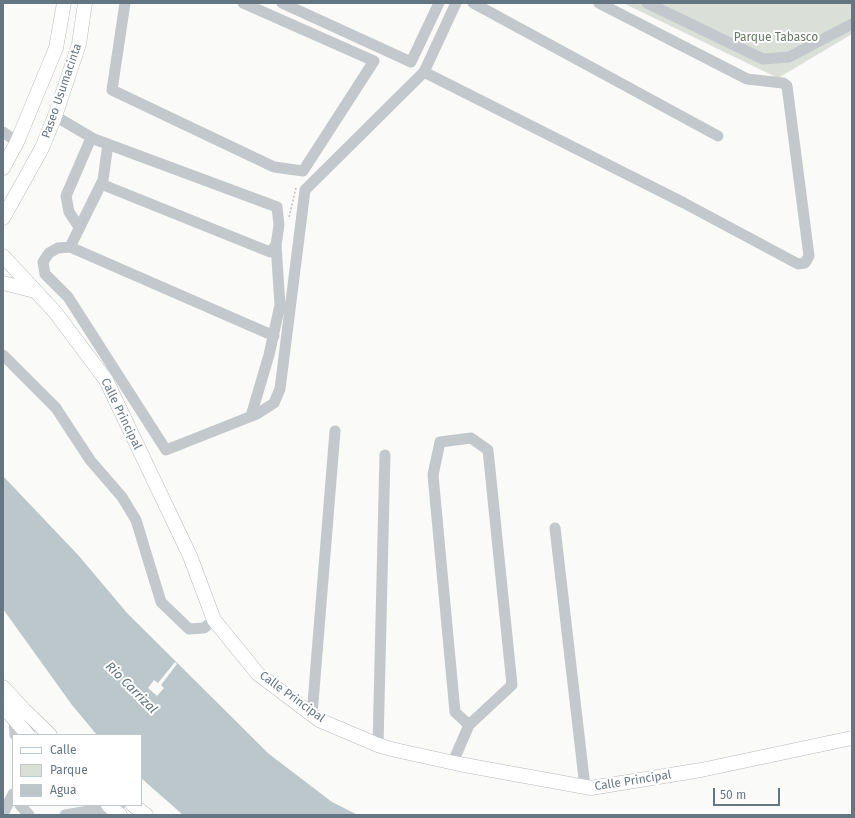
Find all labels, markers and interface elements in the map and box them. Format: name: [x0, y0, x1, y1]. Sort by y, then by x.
park label: Parque Tabasco: [734, 31, 818, 45]
street label: Paseo Usumacinta: [39, 42, 85, 140]
street label: Calle Principal: [98, 376, 144, 452]
water label: Rio Carrizal: [102, 659, 160, 717]
street label: Calle Principal: [256, 668, 328, 726]
legend: [12, 734, 142, 806]
text: Calle: [50, 743, 77, 757]
text: Parque: [50, 763, 88, 777]
street label: Calle Principal: [594, 768, 672, 794]
scale bar: [715, 780, 782, 806]
text: Agua: [50, 783, 77, 797]
text: 50 m: [720, 788, 746, 802]

